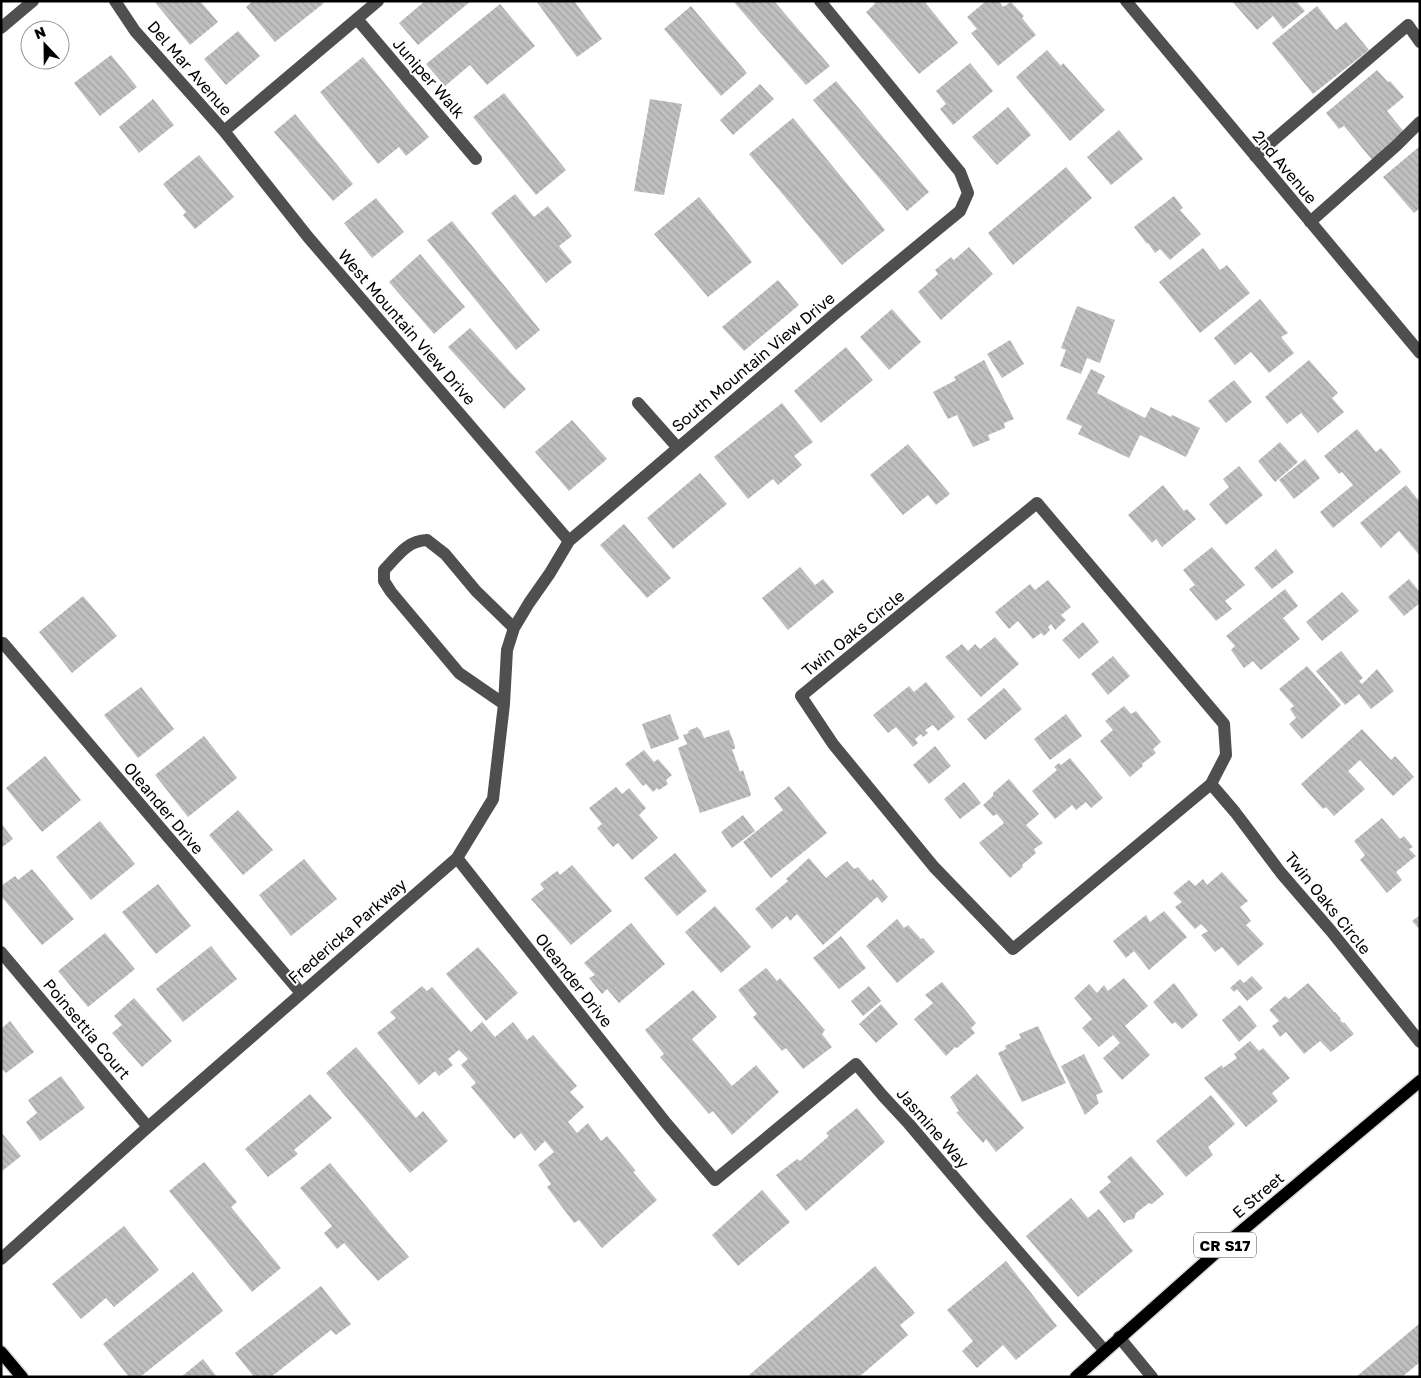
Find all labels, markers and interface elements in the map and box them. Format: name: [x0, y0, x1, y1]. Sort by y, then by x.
street label: Del Mar Avenue: [143, 16, 237, 120]
north arrow: [20, 20, 70, 70]
text: N: [32, 23, 48, 42]
street label: Juniper Walk: [389, 34, 469, 122]
street label: 2nd Avenue: [1249, 126, 1321, 208]
street label: West Mountain View Drive: [334, 245, 480, 409]
street label: South Mountain View Drive: [667, 288, 839, 436]
street label: Twin Oaks Circle: [798, 586, 908, 680]
street label: Oleander Drive: [120, 758, 208, 858]
street label: Twin Oaks Circle: [1281, 848, 1375, 958]
street label: Fredericka Parkway: [284, 874, 410, 988]
street label: Oleander Drive: [531, 929, 617, 1031]
street label: Poinsettia Court: [39, 975, 135, 1083]
street label: Jasmine Way: [893, 1084, 973, 1172]
street label: E Street: [1228, 1168, 1288, 1222]
road number: CR S17: [1194, 1232, 1256, 1258]

